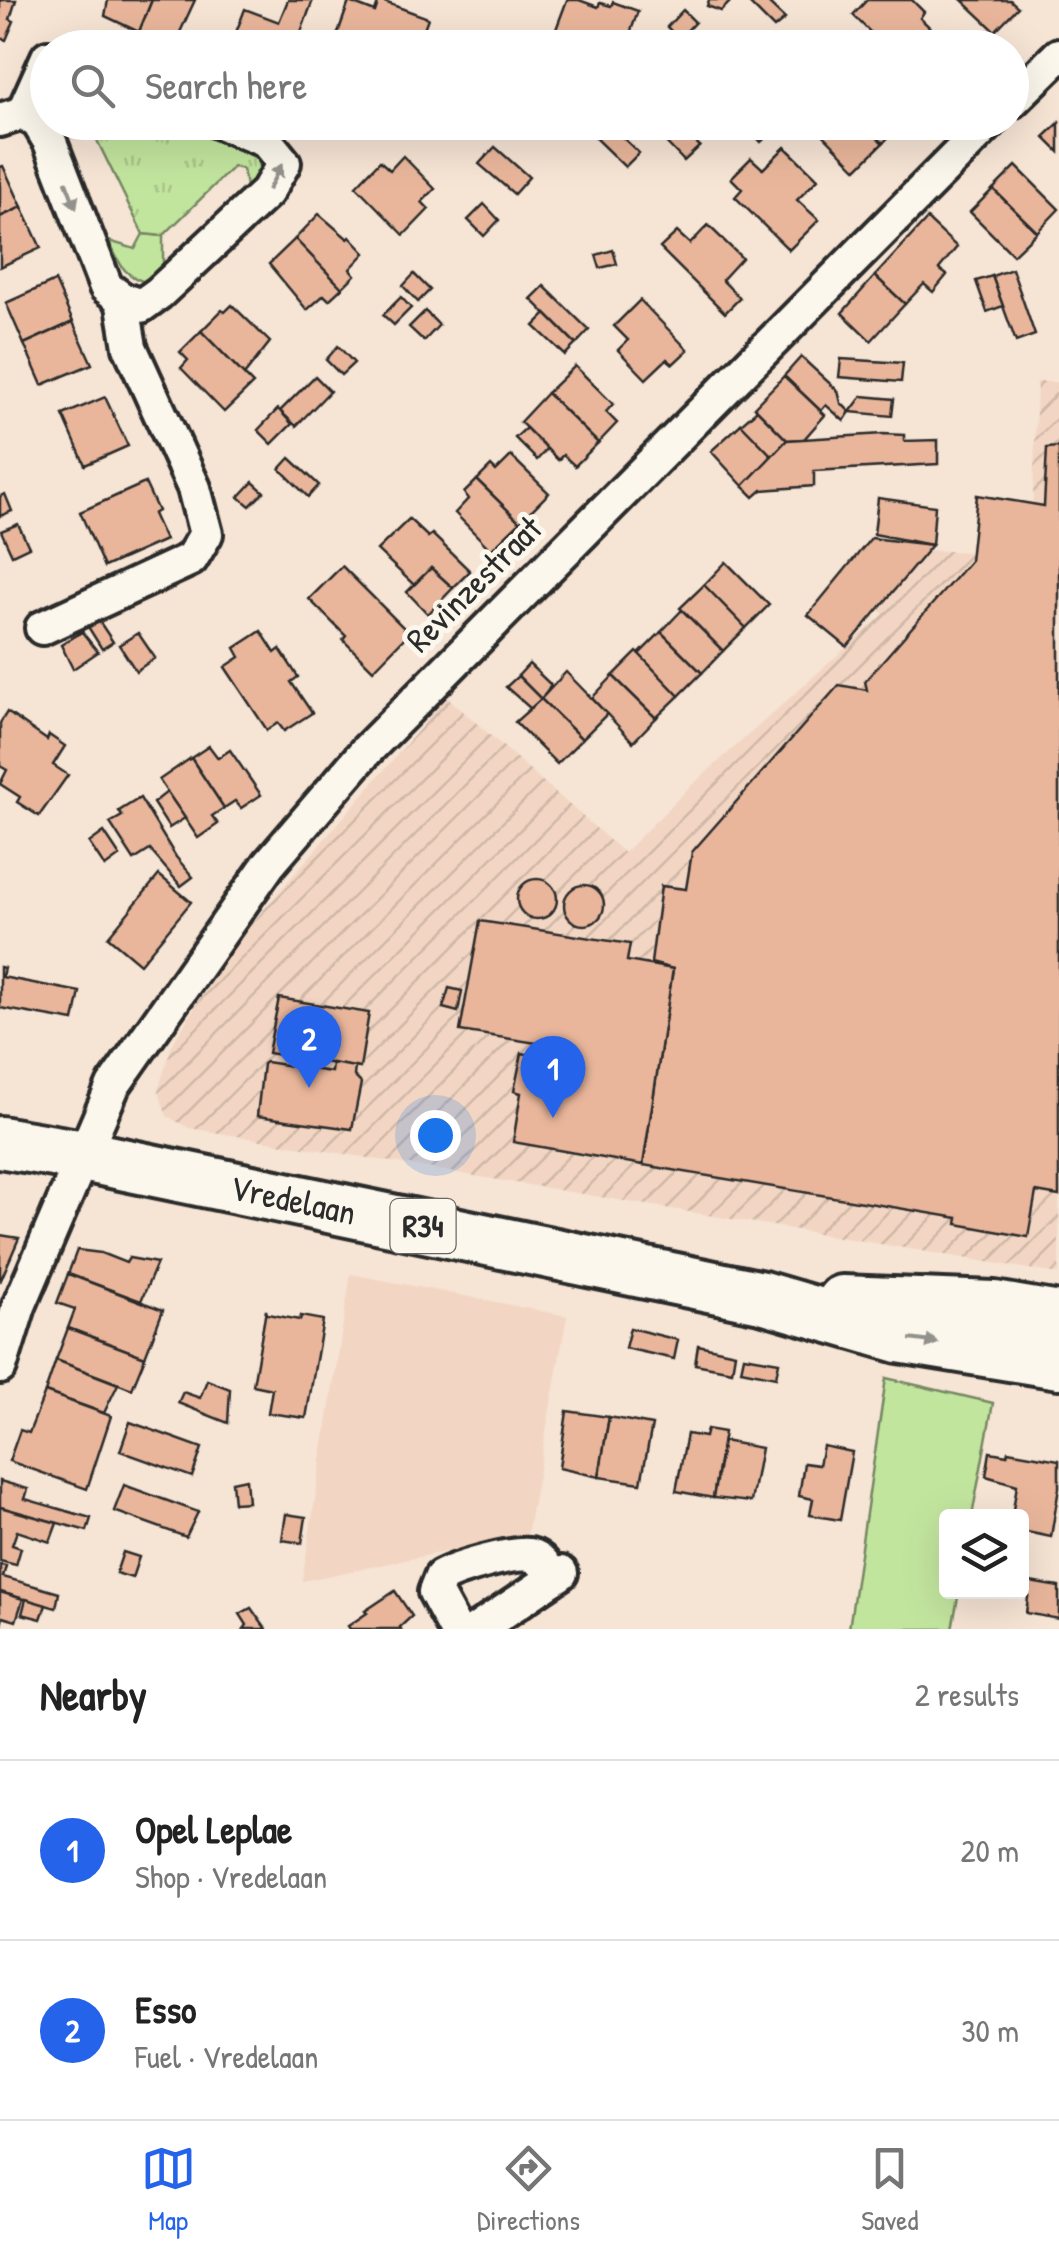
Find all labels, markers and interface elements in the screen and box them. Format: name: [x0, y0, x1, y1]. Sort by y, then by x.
search box: [30, 30, 1029, 140]
icon: search: [65, 58, 120, 113]
text: Search here: [145, 59, 307, 111]
one-way arrow: [266, 163, 283, 191]
one-way arrow: [63, 181, 79, 211]
street label: Revinzestraat: [395, 505, 553, 662]
pin: 2: [276, 1006, 342, 1088]
pin: 1: [520, 1036, 586, 1118]
your location: [410, 1110, 461, 1161]
street label: Vredelaan: [226, 1163, 360, 1236]
road number: R34: [390, 1199, 456, 1253]
one-way arrow: [908, 1333, 940, 1349]
map controls: [939, 1509, 1029, 1599]
button: layers: [939, 1509, 1029, 1599]
text: Nearby: [40, 1666, 147, 1723]
text: 2 results: [915, 1673, 1019, 1716]
text: Opel Leplae: [135, 1803, 292, 1855]
text: 1: [67, 1829, 78, 1872]
text: 20 m: [961, 1829, 1019, 1872]
text: Shop · Vredelaan: [135, 1855, 327, 1898]
text: Esso: [135, 1983, 196, 2035]
text: 2: [65, 2009, 80, 2052]
text: 30 m: [961, 2009, 1019, 2052]
text: Fuel · Vredelaan: [135, 2035, 319, 2078]
tab: Map: [141, 2141, 196, 2239]
tab: Directions: [477, 2141, 580, 2239]
tab: Saved: [861, 2141, 918, 2239]

